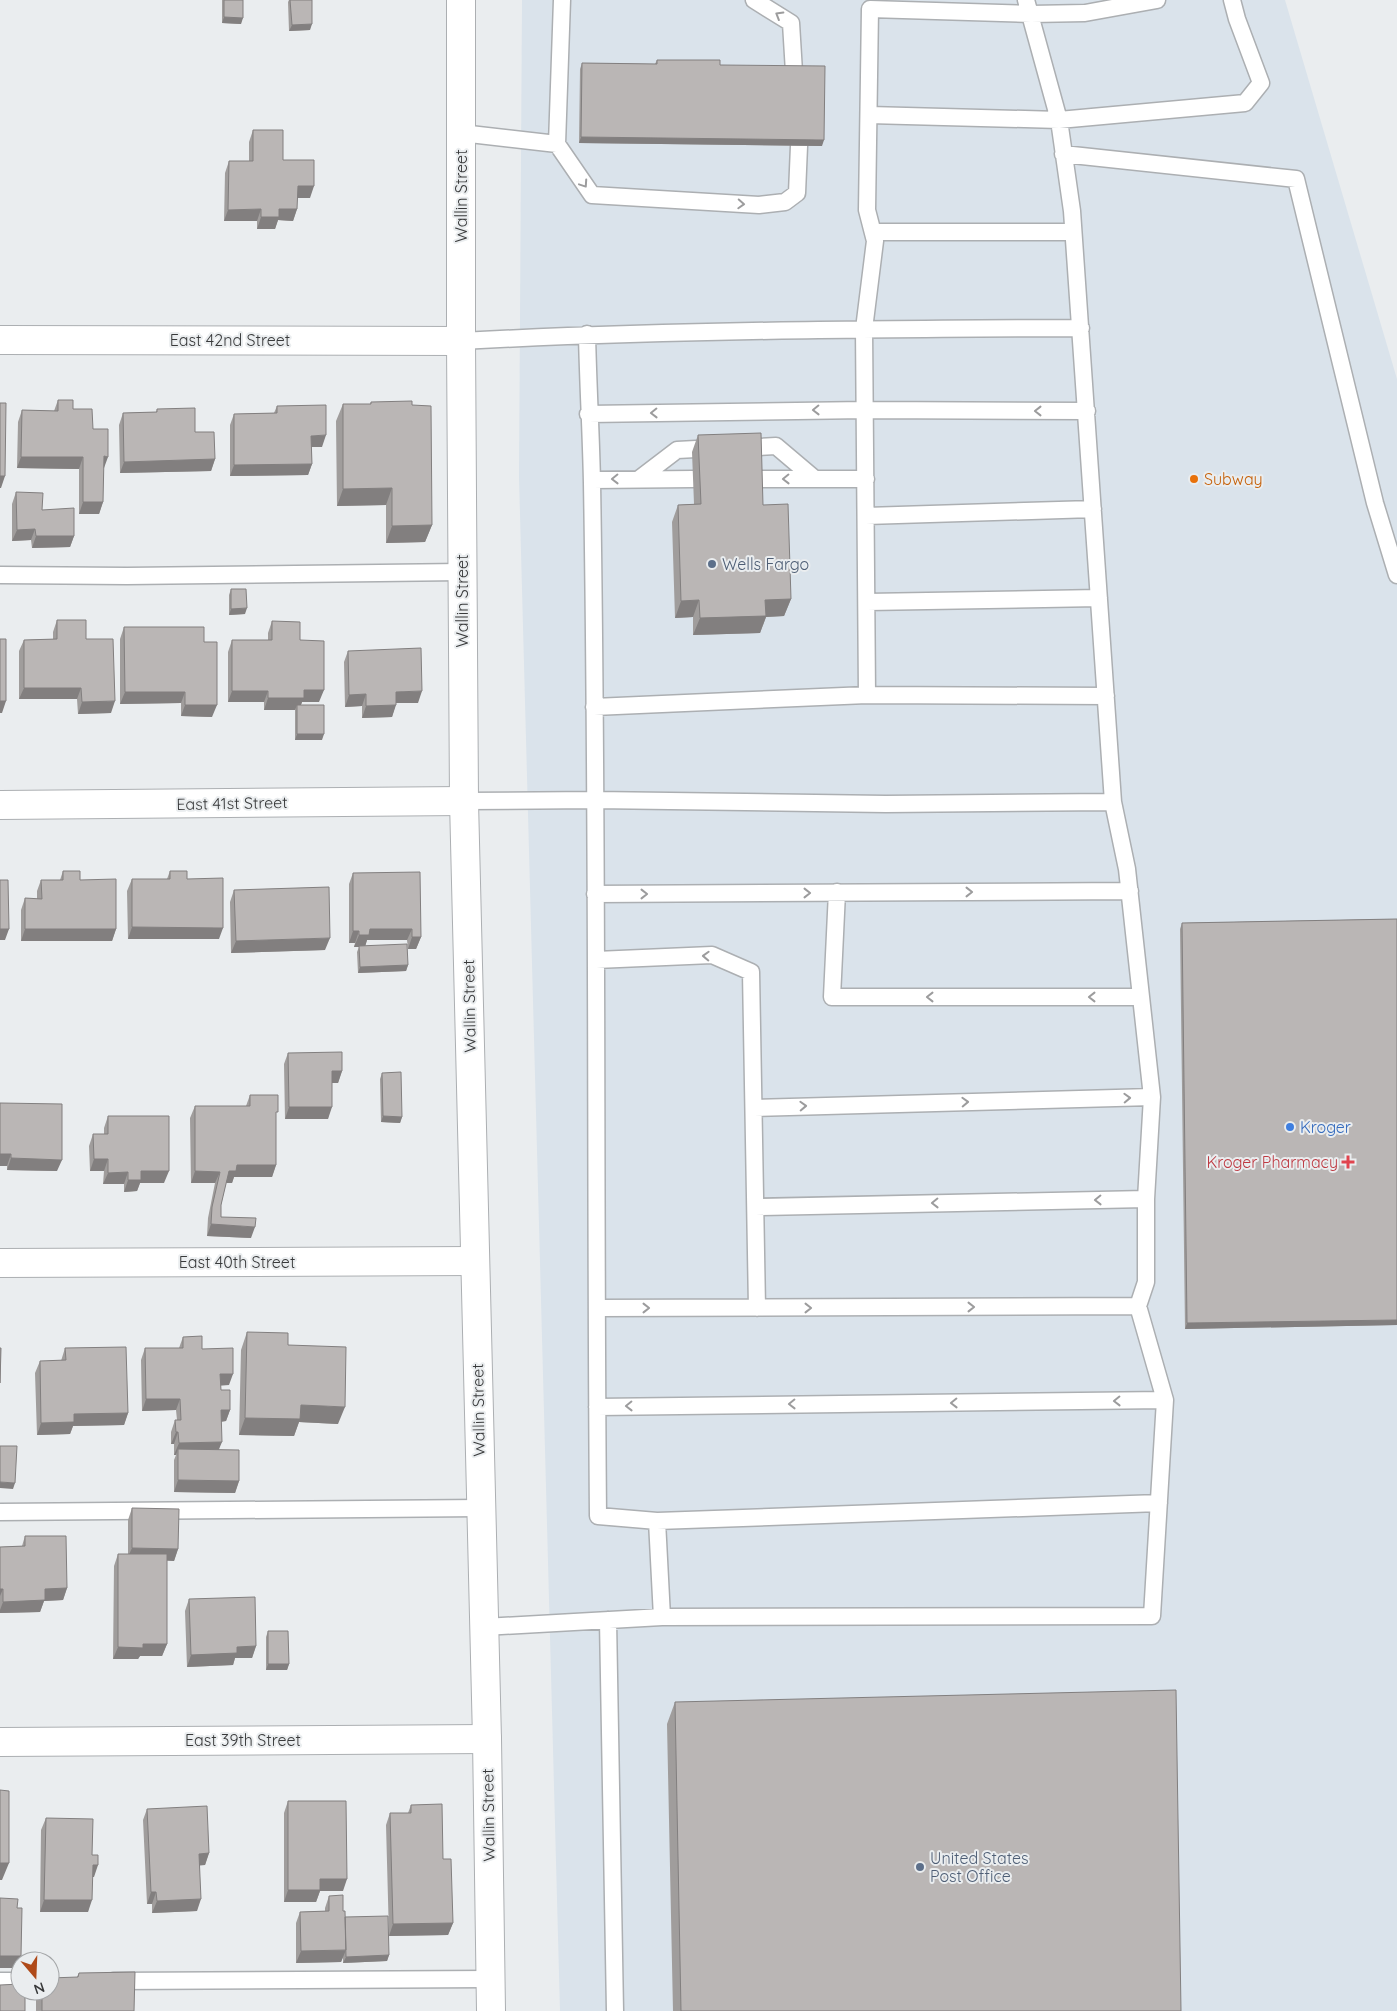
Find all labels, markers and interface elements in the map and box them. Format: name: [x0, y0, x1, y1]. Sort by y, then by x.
one-way arrow: [775, 11, 784, 21]
street label: Wallin Street: [451, 149, 471, 243]
one-way arrow: [578, 178, 587, 188]
one-way arrow: [737, 199, 745, 210]
street label: East 42nd Street: [170, 330, 290, 350]
one-way arrow: [812, 405, 820, 415]
one-way arrow: [1034, 406, 1042, 416]
one-way arrow: [650, 407, 658, 418]
place label: Subway: [1204, 469, 1263, 489]
marker: Subway: [1188, 473, 1200, 485]
one-way arrow: [611, 474, 619, 484]
one-way arrow: [781, 474, 789, 484]
street label: Wallin Street: [452, 554, 472, 648]
place label: Wells Fargo: [722, 554, 809, 574]
marker: Wells Fargo: [706, 558, 718, 570]
street label: East 41st Street: [176, 792, 288, 814]
one-way arrow: [966, 887, 973, 897]
one-way arrow: [803, 888, 811, 898]
one-way arrow: [640, 889, 648, 899]
one-way arrow: [702, 951, 710, 961]
street label: Wallin Street: [458, 959, 480, 1053]
one-way arrow: [926, 992, 934, 1002]
one-way arrow: [1088, 992, 1096, 1002]
one-way arrow: [1124, 1092, 1132, 1103]
one-way arrow: [962, 1097, 969, 1107]
one-way arrow: [799, 1101, 807, 1112]
place label: Kroger: [1300, 1117, 1351, 1137]
marker: Kroger: [1284, 1121, 1296, 1133]
place label: Kroger Pharmacy: [1206, 1152, 1338, 1172]
marker: Kroger Pharmacy: [1342, 1156, 1354, 1168]
one-way arrow: [1093, 1195, 1101, 1205]
one-way arrow: [931, 1198, 939, 1209]
street label: East 40th Street: [179, 1252, 295, 1272]
one-way arrow: [968, 1302, 975, 1312]
one-way arrow: [642, 1303, 650, 1313]
one-way arrow: [805, 1303, 813, 1313]
street label: Wallin Street: [467, 1363, 489, 1457]
one-way arrow: [1112, 1396, 1120, 1406]
one-way arrow: [950, 1398, 958, 1408]
one-way arrow: [787, 1399, 795, 1410]
one-way arrow: [625, 1401, 632, 1411]
street label: East 39th Street: [185, 1730, 301, 1750]
street label: Wallin Street: [477, 1768, 499, 1862]
place label: United States Post Office: [930, 1848, 1029, 1886]
marker: United States Post Office: [914, 1861, 926, 1873]
north arrow: [10, 1951, 60, 2001]
text: N: [31, 1978, 47, 1998]

